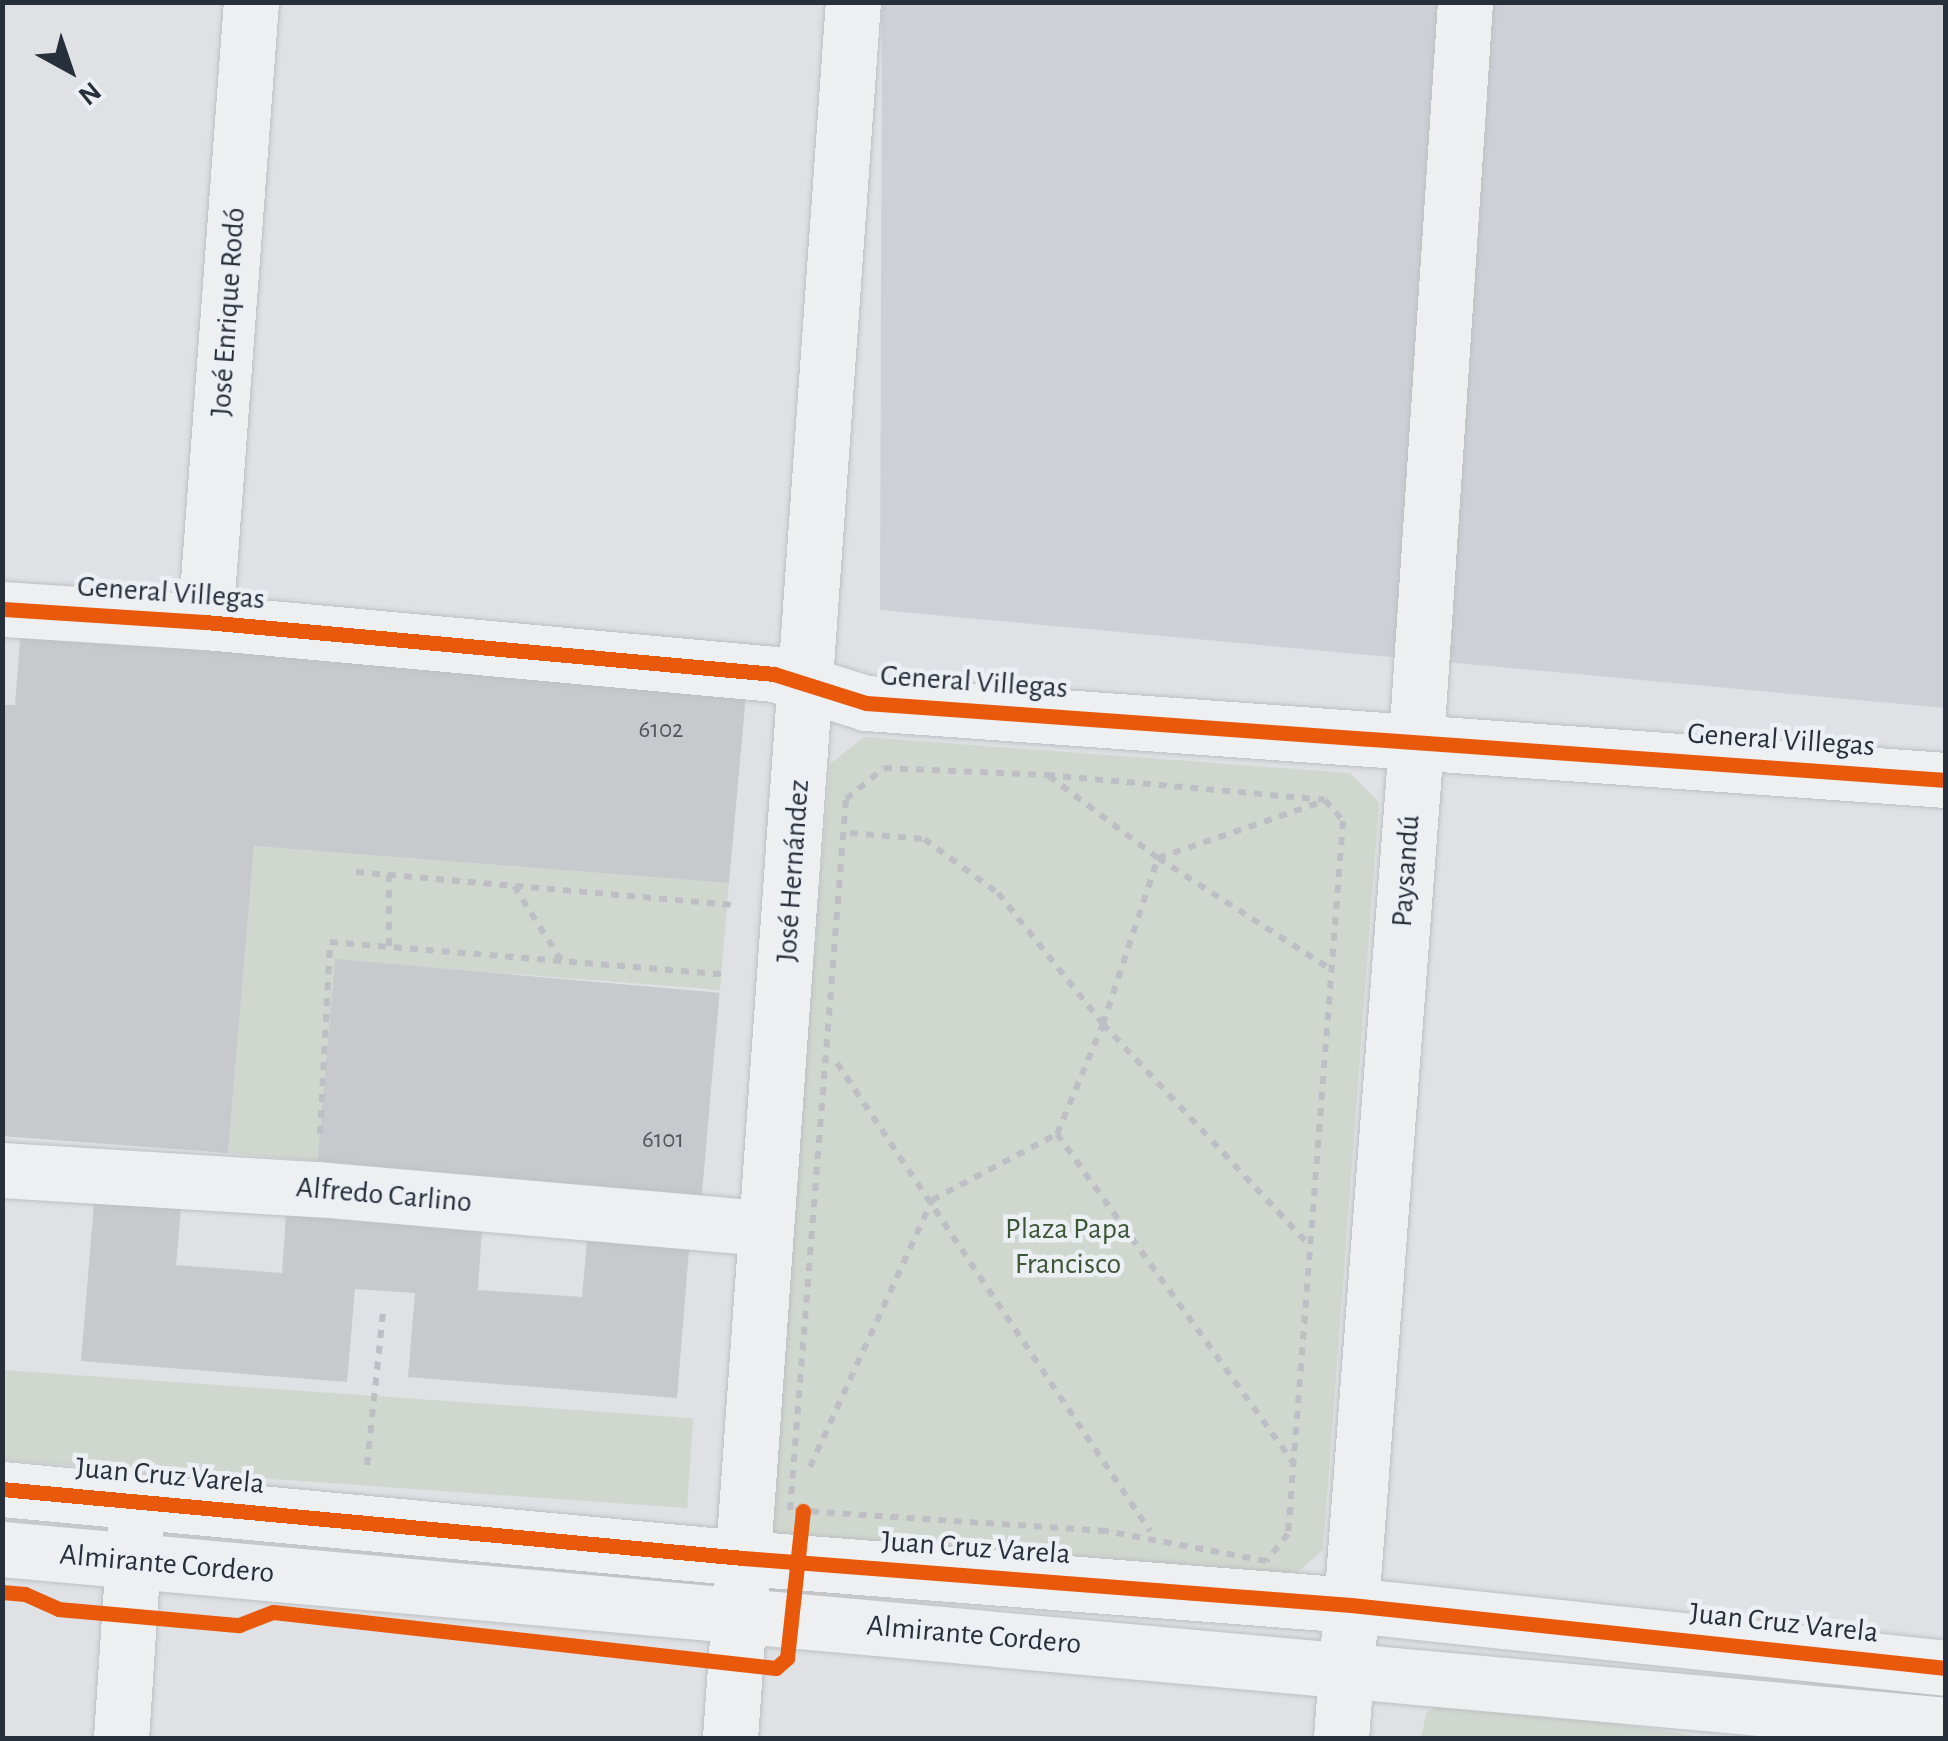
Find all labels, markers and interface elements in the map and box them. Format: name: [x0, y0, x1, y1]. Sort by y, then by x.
north arrow: [20, 20, 120, 120]
text: N: [73, 76, 106, 110]
street label: José Enrique Rodó: [203, 206, 253, 418]
street label: General Villegas: [76, 568, 266, 618]
street label: General Villegas: [879, 657, 1069, 707]
house number: 6102: [639, 715, 683, 745]
street label: General Villegas: [1686, 715, 1876, 765]
street label: José Hernández: [769, 778, 817, 964]
street label: Paysandú: [1384, 814, 1428, 928]
house number: 6101: [642, 1125, 684, 1155]
street label: Alfredo Carlino: [295, 1169, 473, 1221]
park label: Plaza Papa Francisco: [1005, 1211, 1131, 1282]
street label: Juan Cruz Varela: [74, 1450, 266, 1502]
street label: Juan Cruz Varela: [880, 1523, 1072, 1573]
street label: Almirante Cordero: [58, 1537, 276, 1591]
street label: Juan Cruz Varela: [1688, 1595, 1880, 1651]
street label: Almirante Cordero: [865, 1608, 1083, 1662]

